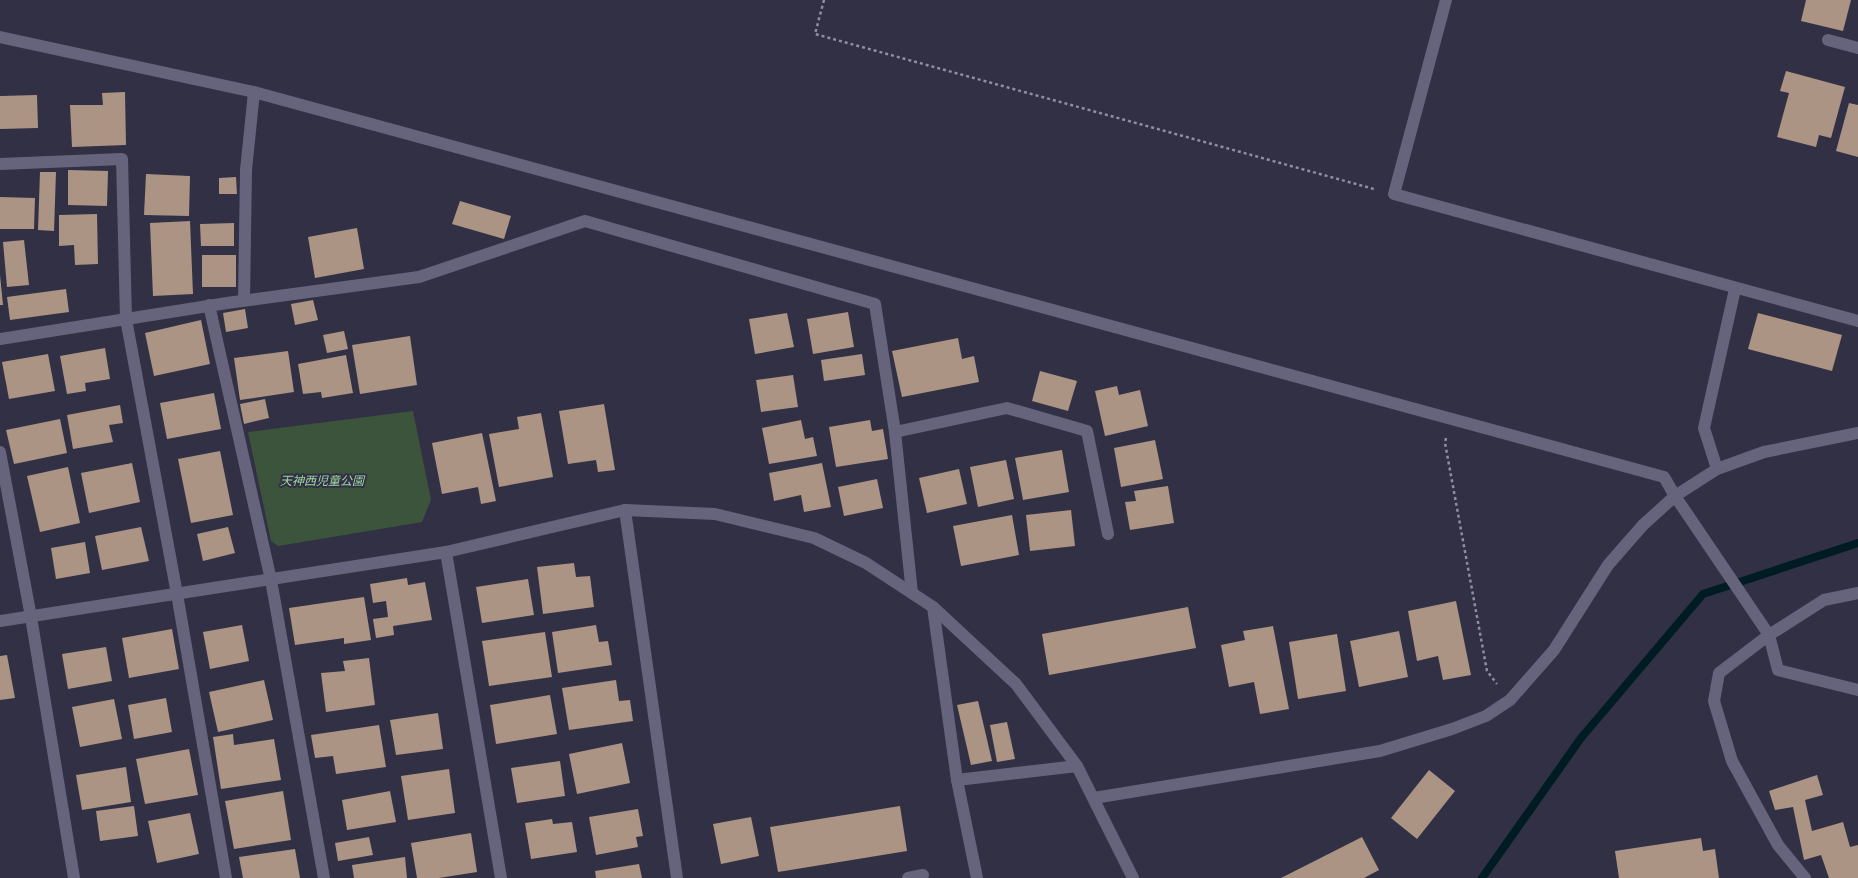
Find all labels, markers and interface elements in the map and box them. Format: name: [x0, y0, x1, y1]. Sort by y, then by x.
park label: 天神西児童公園: [280, 473, 366, 488]

